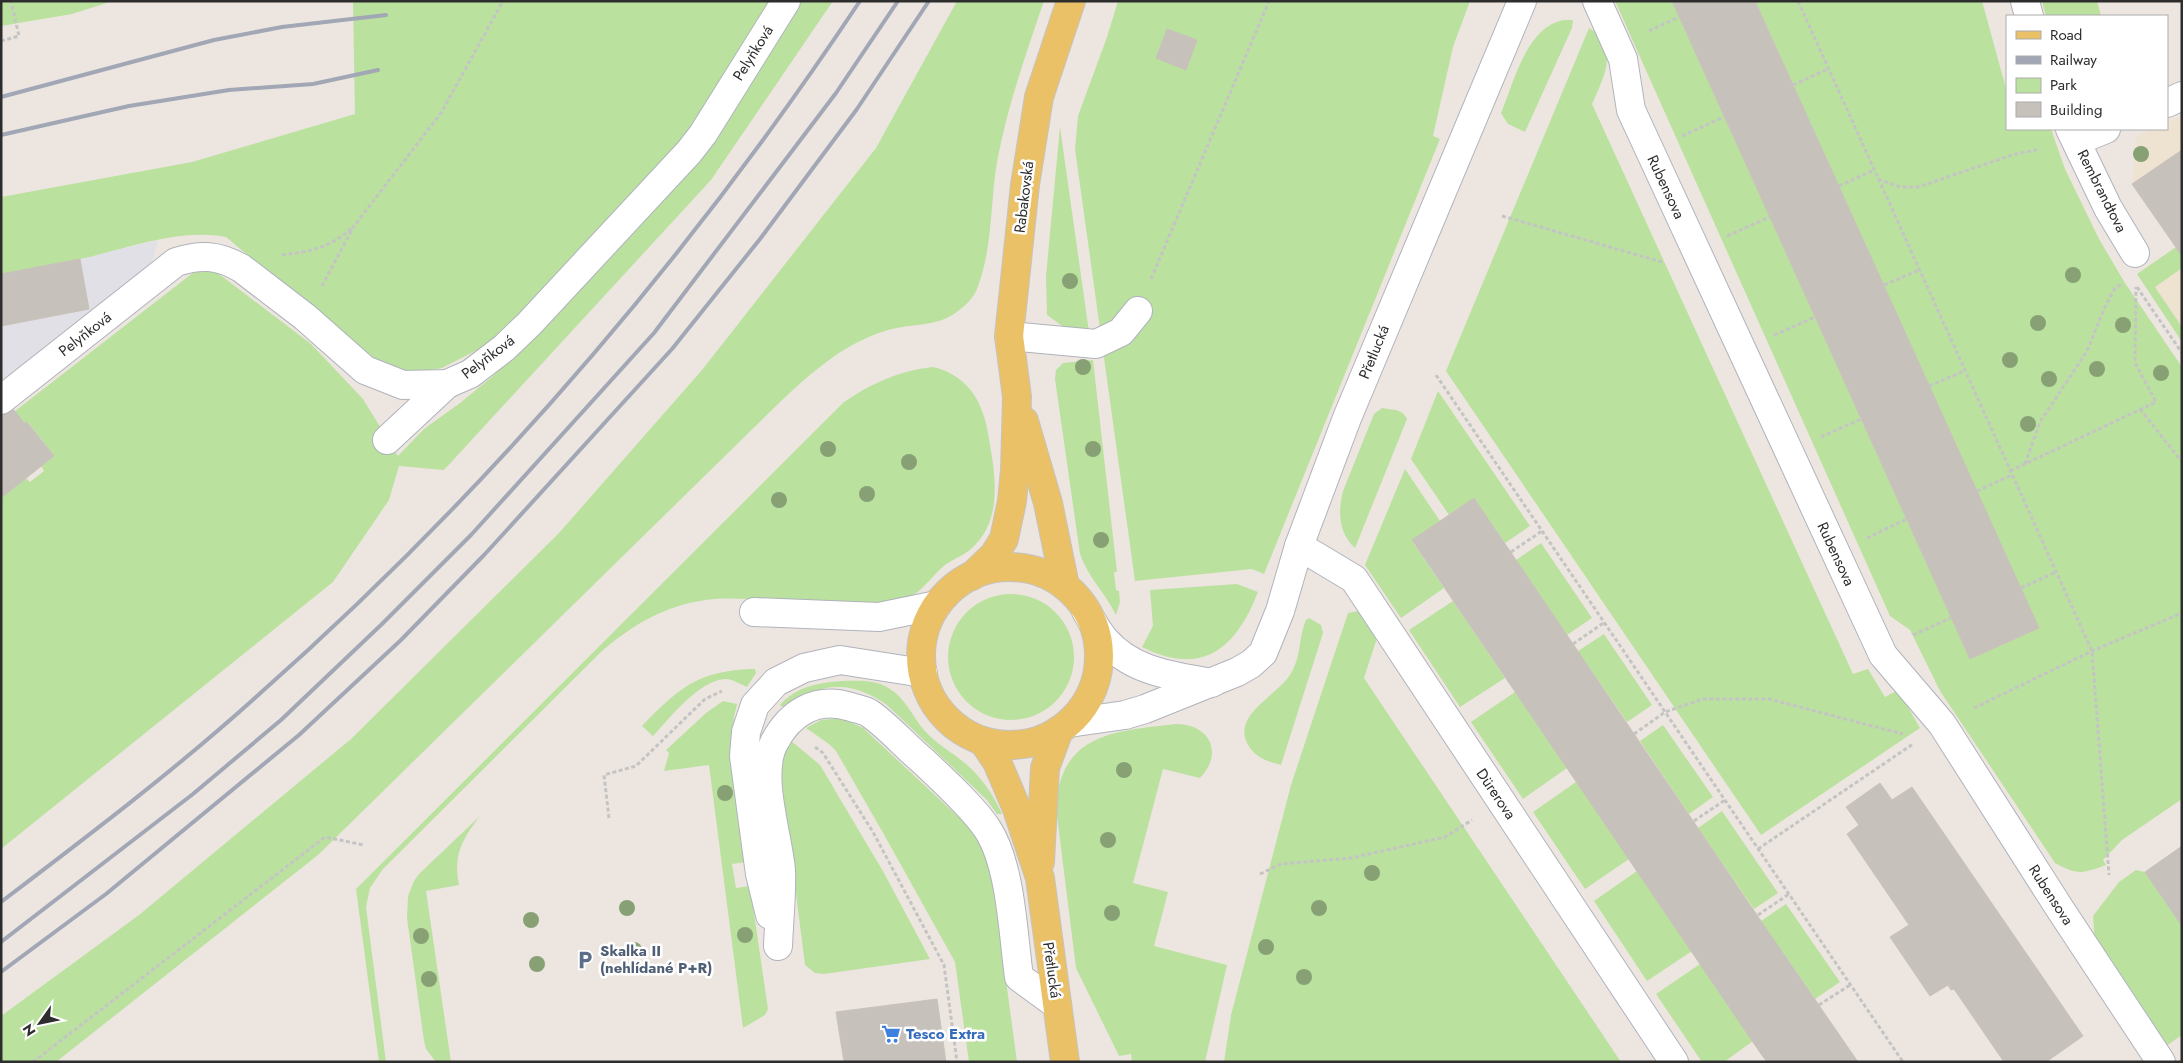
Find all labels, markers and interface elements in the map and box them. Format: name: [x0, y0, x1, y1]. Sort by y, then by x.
legend: [2006, 15, 2168, 130]
street label: Pelyňková: [727, 21, 779, 85]
text: Road: [2050, 24, 2082, 46]
text: Railway: [2050, 49, 2097, 71]
text: Park: [2050, 74, 2077, 96]
text: Building: [2050, 99, 2102, 121]
street label: Rembrandtova: [2072, 146, 2132, 236]
street label: Rubensova: [1642, 151, 1690, 223]
street label: Rabakovská: [1009, 160, 1039, 234]
street label: Pelyňková: [54, 306, 116, 362]
street label: Přetlucká: [1353, 322, 1395, 382]
street label: Pelyňková: [457, 330, 519, 384]
street label: Rubensova: [1812, 518, 1860, 590]
street label: Dürerova: [1471, 764, 1521, 824]
street label: Rubensova: [2023, 860, 2079, 930]
place label: Skalka II (nehlídané P+R): [600, 940, 712, 979]
street label: Přetlucká: [1037, 940, 1067, 1000]
parking icon: Skalka II (nehlídané P+R): [574, 949, 596, 971]
north arrow: [15, 998, 65, 1048]
text: N: [18, 1020, 41, 1040]
supermarket icon: Tesco Extra: [880, 1023, 902, 1045]
place label: Tesco Extra: [906, 1023, 985, 1045]

